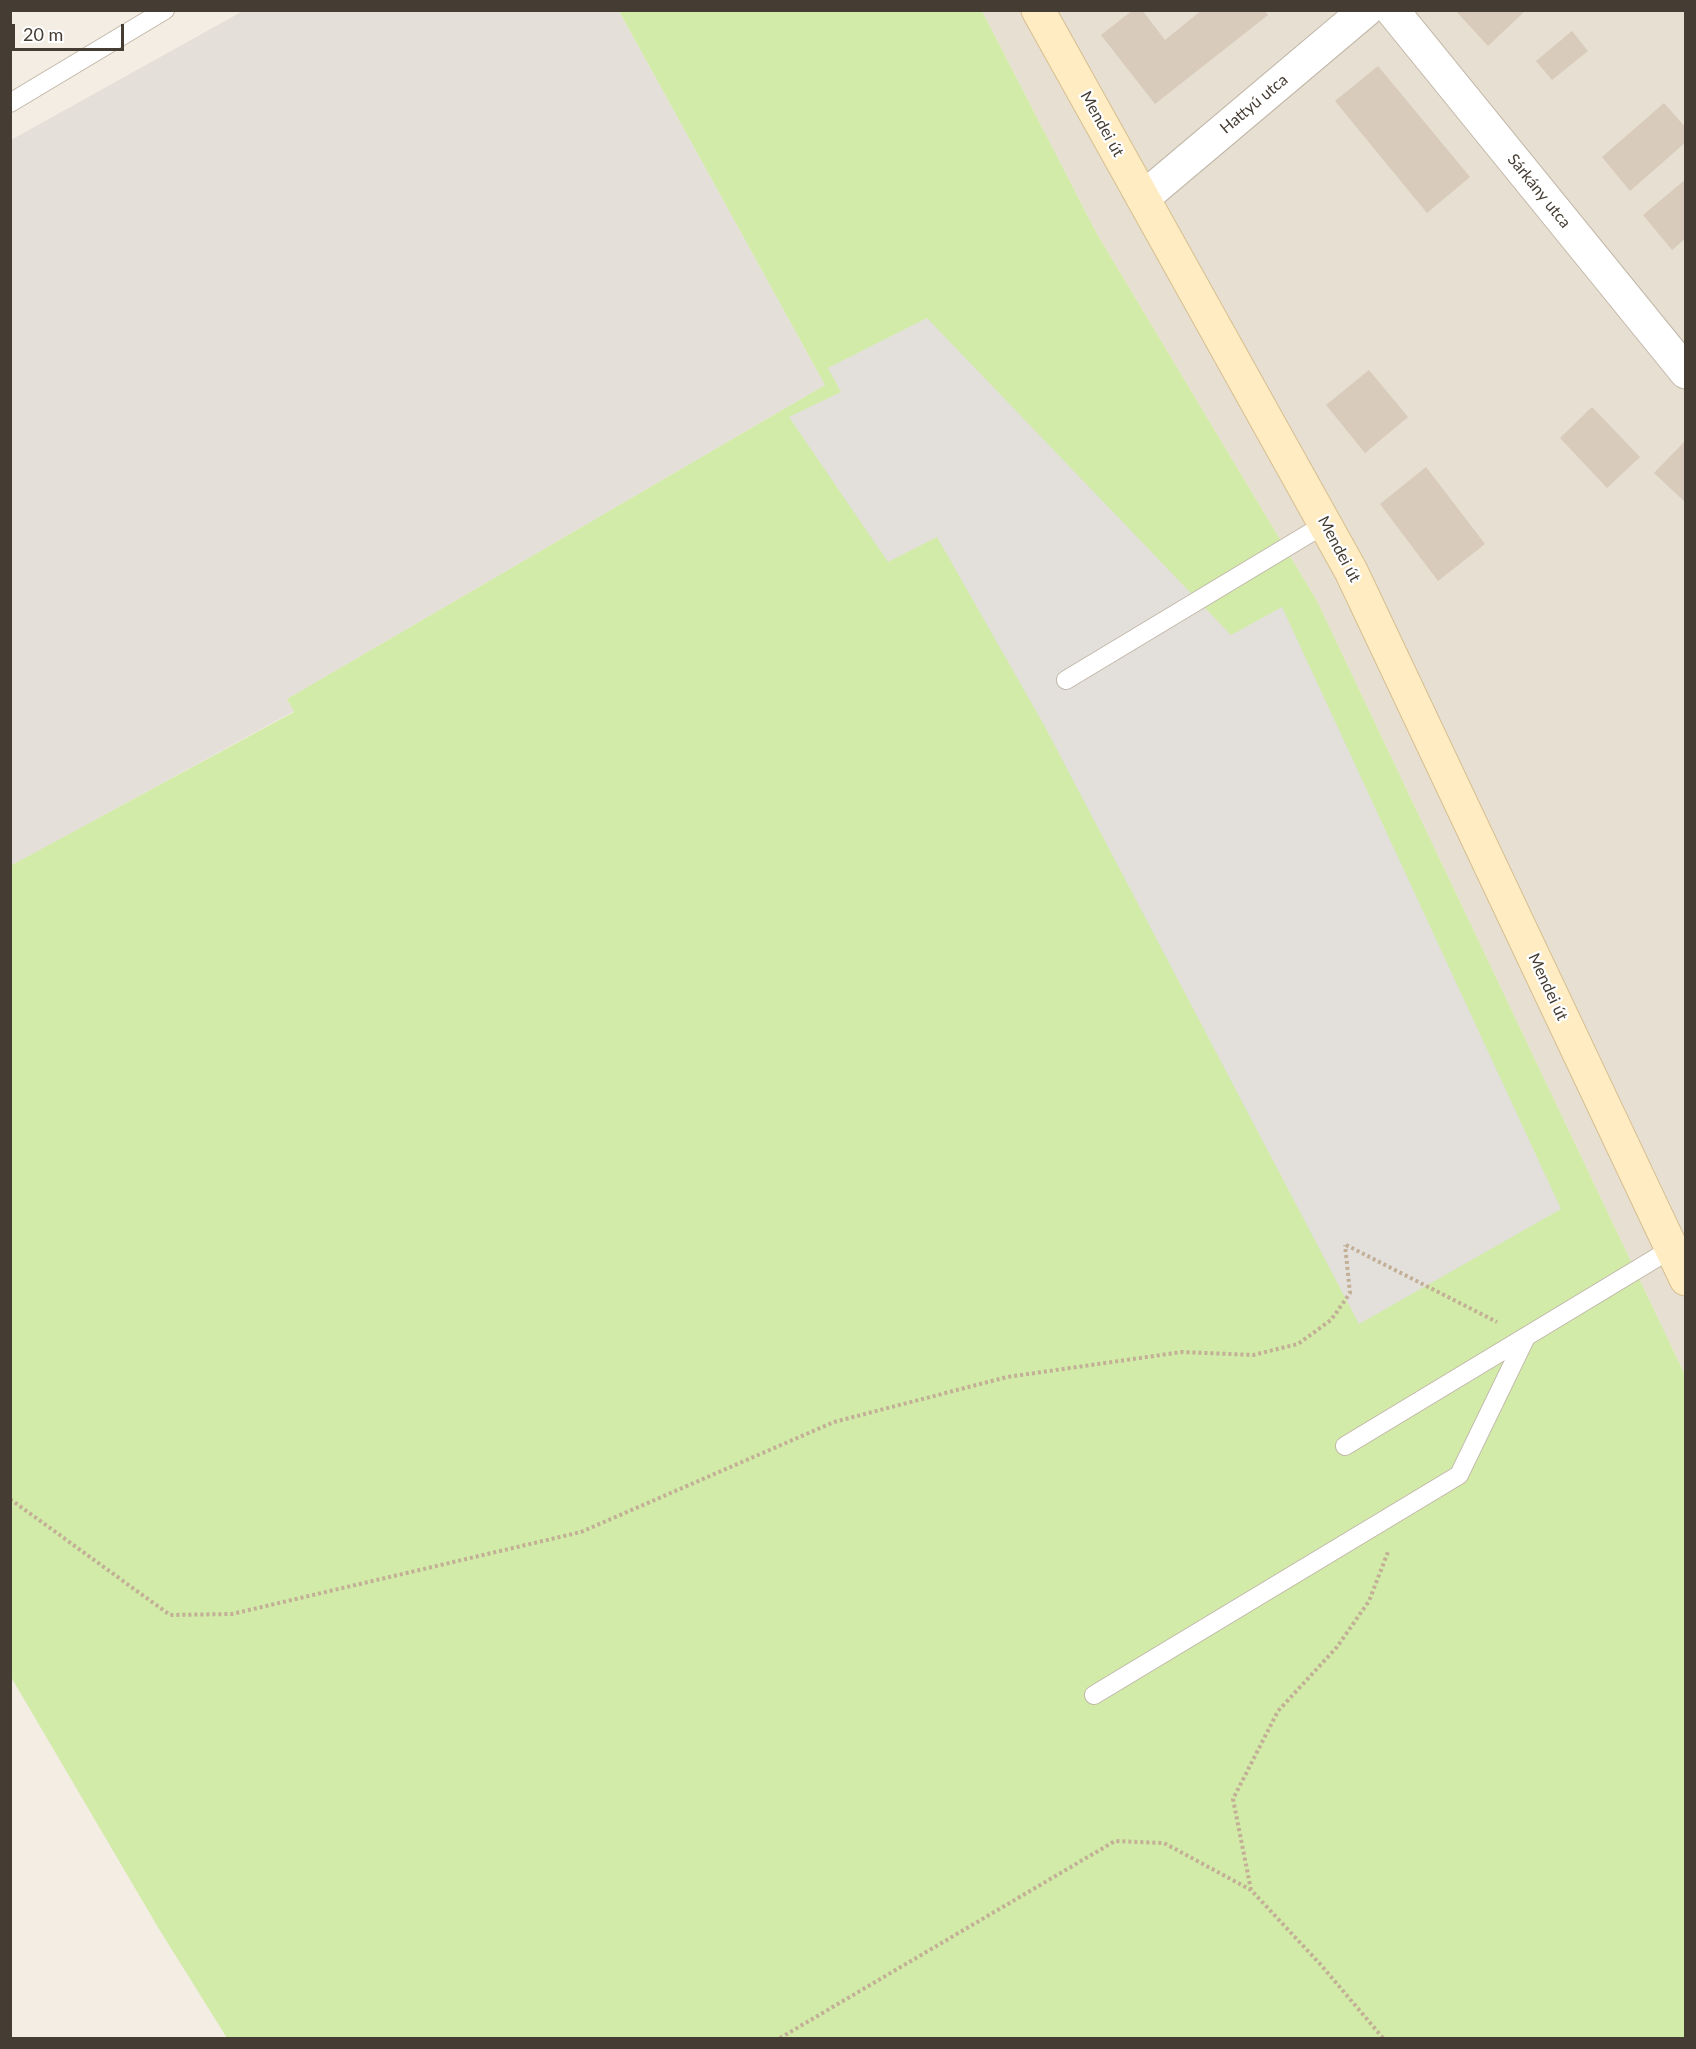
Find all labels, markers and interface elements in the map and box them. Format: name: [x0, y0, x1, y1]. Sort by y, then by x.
scale bar: [15, 12, 128, 50]
text: 20 m: [23, 23, 63, 45]
street label: Hattyú utca: [1216, 70, 1292, 138]
street label: Mendei út: [1076, 88, 1128, 160]
street label: Sárkány utca: [1503, 150, 1575, 232]
street label: Mendei út: [1314, 513, 1364, 585]
street label: Mendei út: [1524, 950, 1572, 1024]

